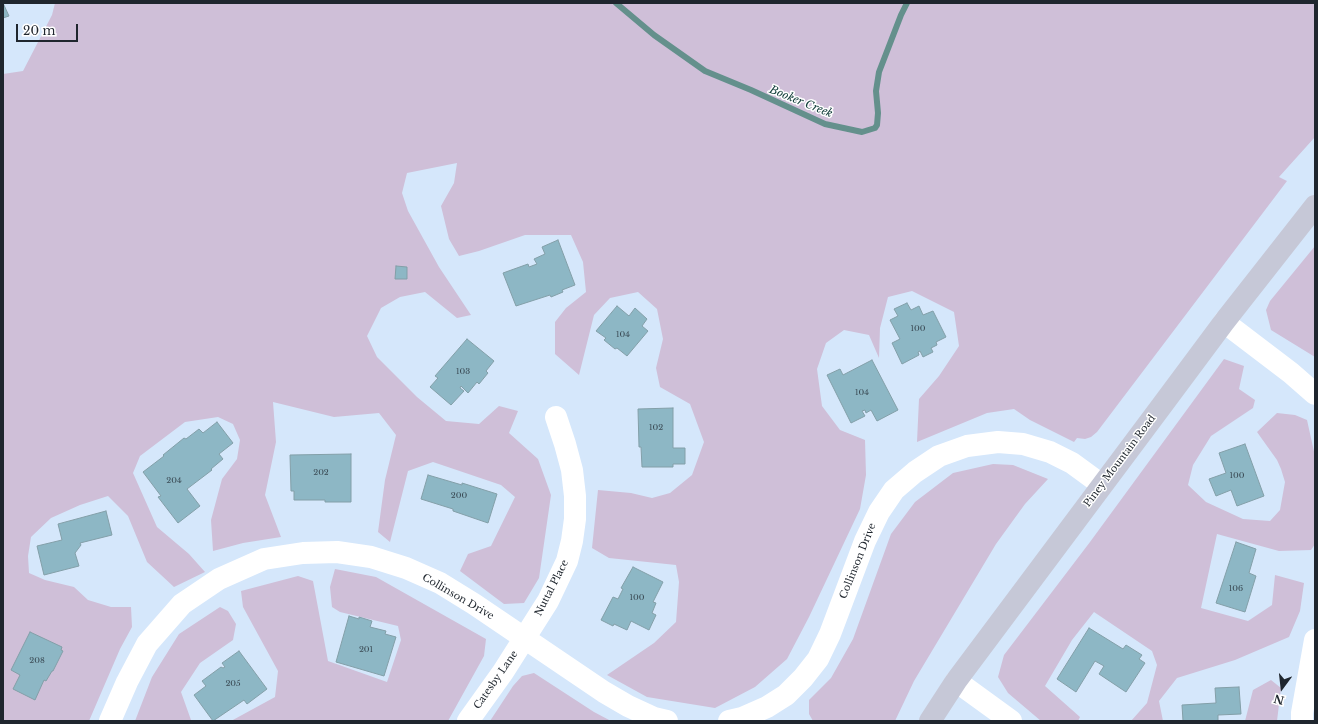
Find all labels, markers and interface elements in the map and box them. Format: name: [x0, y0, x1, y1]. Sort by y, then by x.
scale bar: [18, 16, 80, 42]
text: 20 m: [23, 23, 55, 38]
water label: Booker Creek: [768, 83, 834, 121]
house number: 100: [911, 324, 925, 334]
house number: 104: [616, 330, 630, 340]
house number: 103: [456, 367, 470, 377]
house number: 104: [855, 388, 869, 398]
street label: Piney Mountain Road: [1082, 413, 1158, 509]
house number: 102: [649, 423, 663, 433]
house number: 202: [313, 468, 329, 478]
house number: 100: [1230, 471, 1244, 481]
house number: 204: [166, 476, 182, 486]
house number: 200: [451, 491, 467, 501]
street label: Collinson Drive: [837, 521, 879, 601]
street label: Nuttal Place: [533, 558, 571, 618]
street label: Collinson Drive: [420, 572, 496, 622]
house number: 106: [1229, 584, 1243, 594]
house number: 100: [630, 593, 644, 603]
house number: 201: [359, 645, 373, 655]
street label: Catesby Lane: [471, 648, 521, 712]
house number: 208: [29, 656, 45, 666]
north arrow: [1262, 668, 1302, 708]
house number: 205: [225, 679, 241, 689]
text: N: [1272, 691, 1286, 708]

